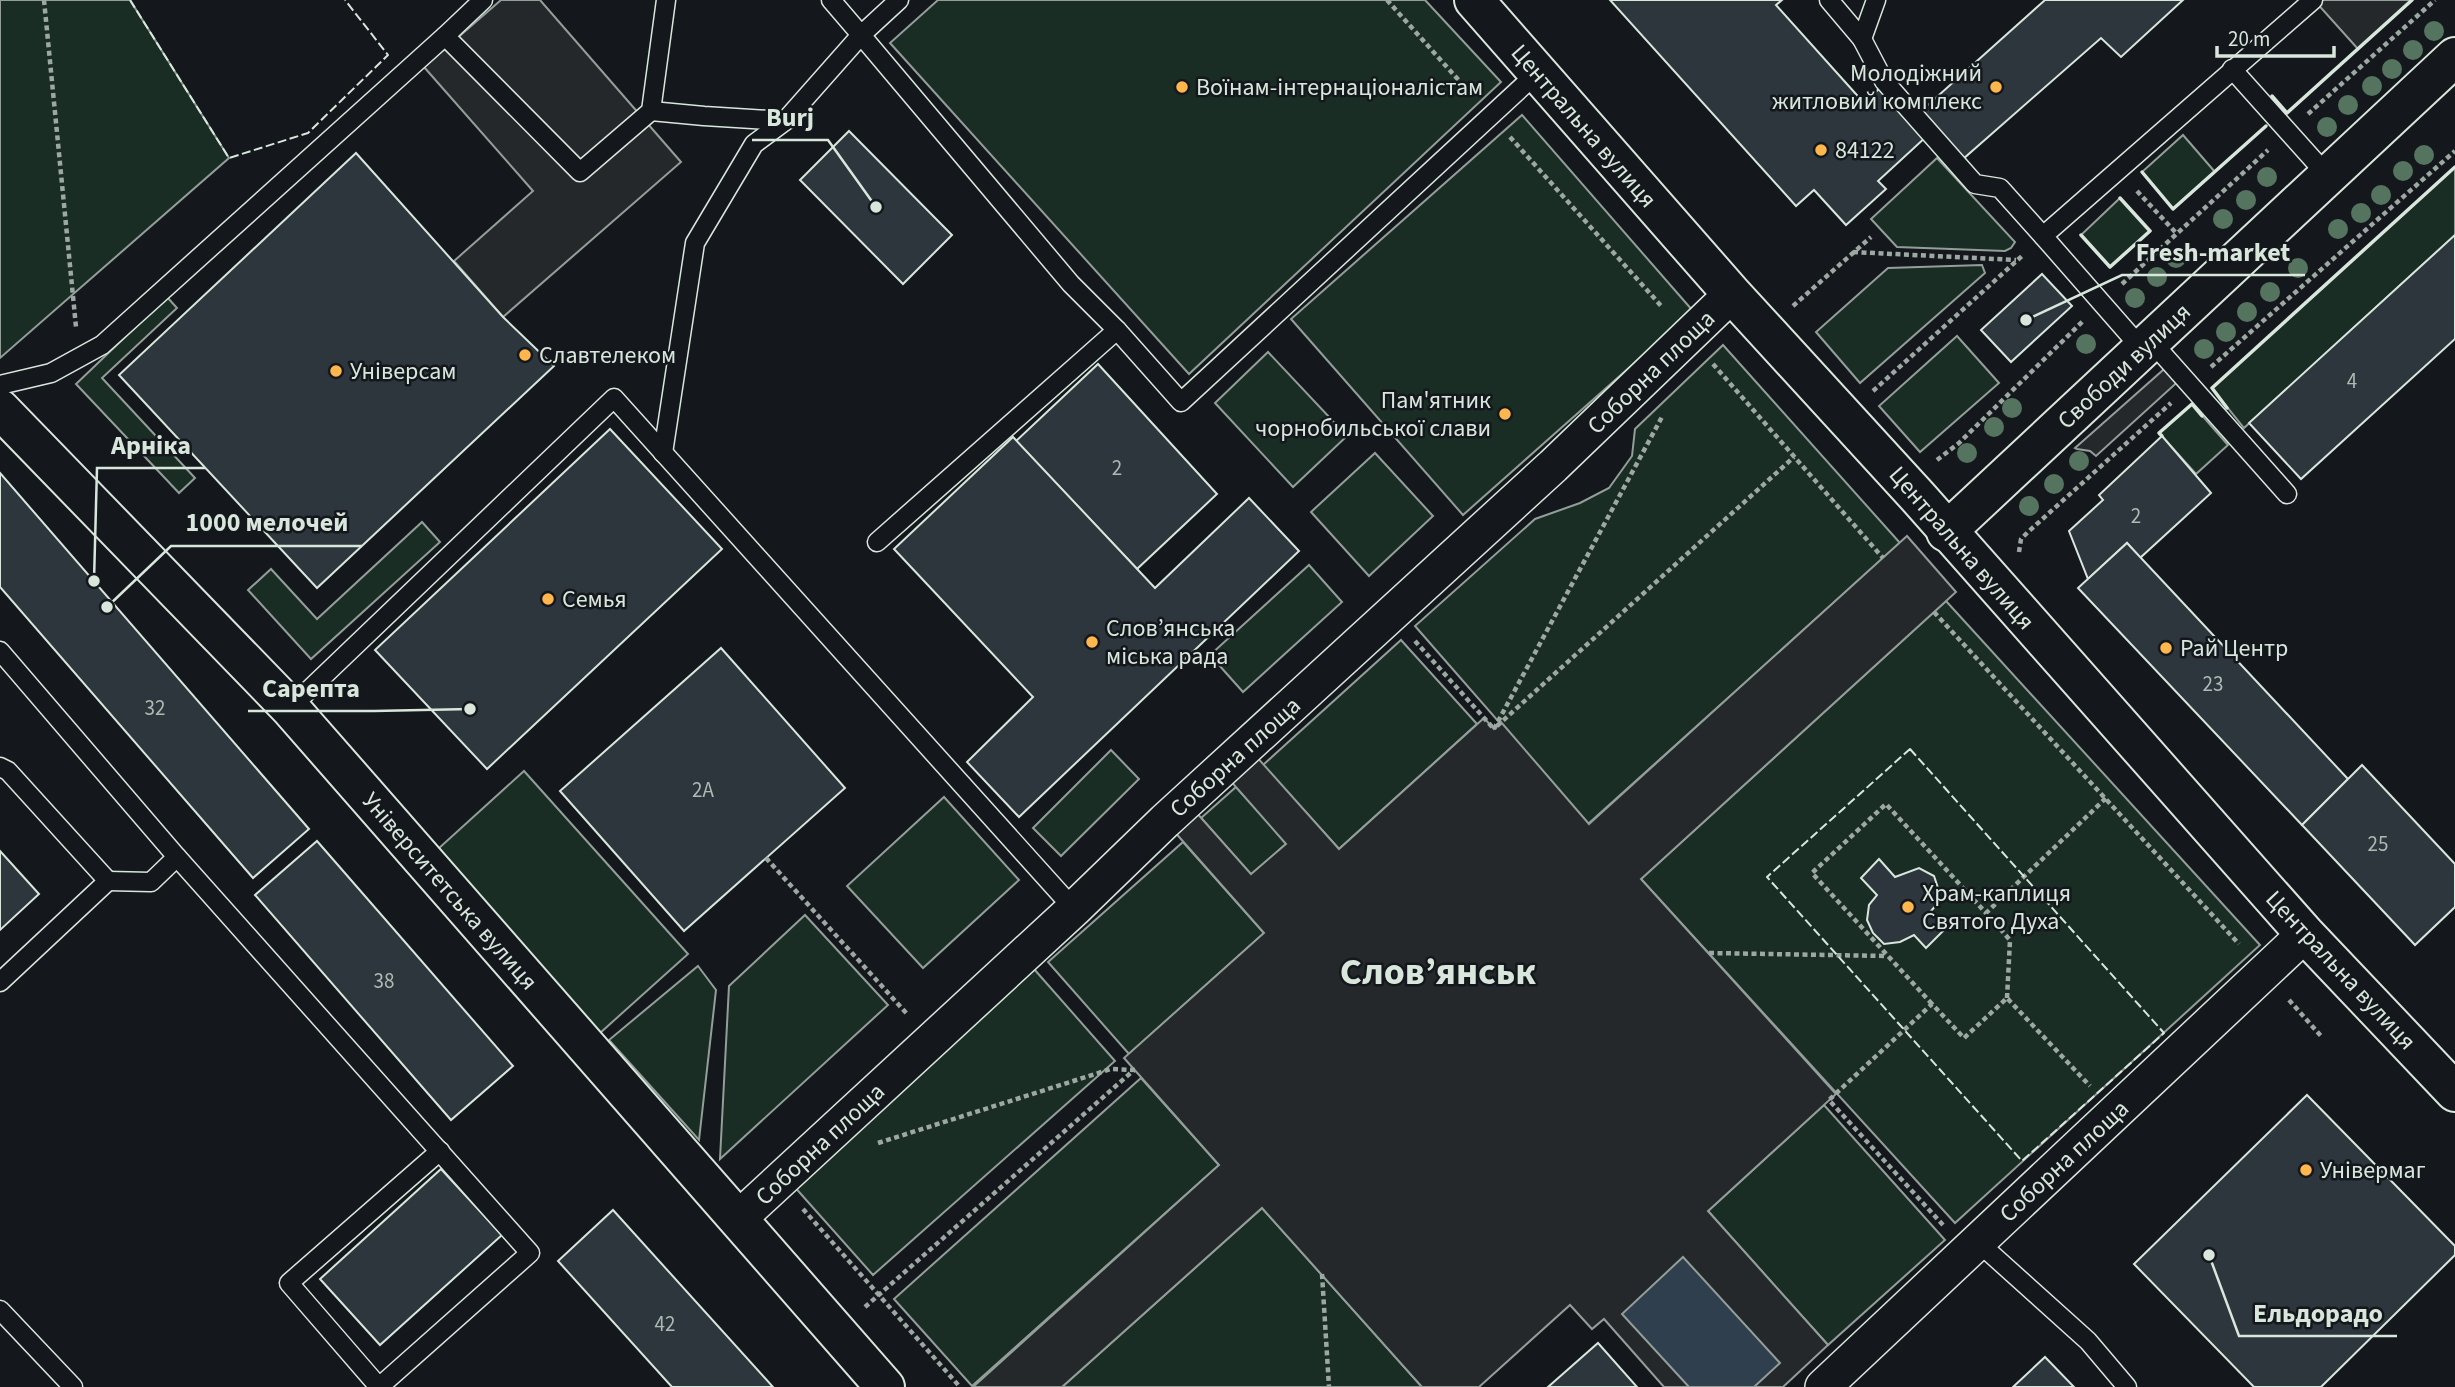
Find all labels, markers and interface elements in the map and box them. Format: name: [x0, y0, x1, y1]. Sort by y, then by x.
scale bar: [2217, 14, 2334, 58]
text: 20 m: [2228, 24, 2270, 54]
street label: Центральна вулиця: [1502, 37, 1665, 216]
place label: Молодіжний житловий комплекс: [1772, 56, 1982, 119]
place label: Воїнам-інтернаціоналістам: [1196, 70, 1483, 105]
marker: Воїнам-інтернаціоналістам: [1174, 79, 1190, 95]
marker: Молодіжний житловий комплекс: [1988, 79, 2004, 95]
callout: Burj: [752, 93, 828, 140]
text: Burj: [766, 99, 814, 136]
place label: 84122: [1835, 133, 1895, 168]
marker: 84122: [1813, 142, 1829, 158]
callout: Fresh-market: [2122, 228, 2305, 275]
text: Fresh-market: [2136, 234, 2290, 271]
street label: Свободи вулиця: [2050, 295, 2199, 438]
street label: Соборна площа: [1580, 302, 1723, 443]
place label: Славтелеком: [539, 338, 676, 373]
marker: Славтелеком: [517, 347, 533, 363]
place label: Універсам: [350, 354, 456, 389]
marker: Універсам: [328, 363, 344, 379]
house number: 4: [2347, 366, 2357, 396]
place label: Пам'ятник чорнобильської слави: [1255, 383, 1491, 446]
marker: Пам'ятник чорнобильської слави: [1497, 406, 1513, 422]
callout: Арніка: [97, 421, 205, 468]
text: Арніка: [110, 427, 191, 464]
house number: 2: [1112, 453, 1122, 483]
street label: Центральна вулиця: [1880, 459, 2043, 638]
callout: 1000 мелочей: [171, 499, 362, 546]
house number: 2: [2131, 501, 2141, 531]
text: 1000 мелочей: [186, 504, 349, 541]
place label: Семья: [562, 582, 627, 617]
marker: Семья: [540, 591, 556, 607]
place label: Слов’янська міська рада: [1106, 611, 1235, 674]
place label: Рай Центр: [2180, 631, 2288, 666]
marker: Слов’янська міська рада: [1084, 634, 1100, 650]
marker: Рай Центр: [2158, 640, 2174, 656]
callout: Сарепта: [248, 664, 374, 711]
house number: 23: [2203, 669, 2223, 699]
text: Сарепта: [262, 670, 360, 707]
street label: Соборна площа: [1162, 689, 1309, 826]
house number: 32: [145, 693, 165, 723]
house number: 2А: [692, 775, 714, 805]
street label: Університетська вулиця: [354, 785, 546, 998]
house number: 25: [2368, 829, 2388, 859]
place label: Храм-каплиця Святого Духа: [1922, 876, 2071, 939]
street label: Центральна вулиця: [2257, 883, 2424, 1058]
marker: Храм-каплиця Святого Духа: [1900, 899, 1916, 915]
district label: Слов’янськ: [1340, 945, 1536, 999]
house number: 38: [374, 966, 394, 996]
street label: Соборна площа: [748, 1075, 893, 1214]
street label: Соборна площа: [1992, 1092, 2137, 1231]
place label: Універмаг: [2320, 1153, 2426, 1188]
marker: Універмаг: [2298, 1162, 2314, 1178]
callout: Ельдорадо: [2239, 1289, 2397, 1336]
text: Ельдорадо: [2253, 1295, 2383, 1332]
house number: 42: [655, 1309, 675, 1339]

